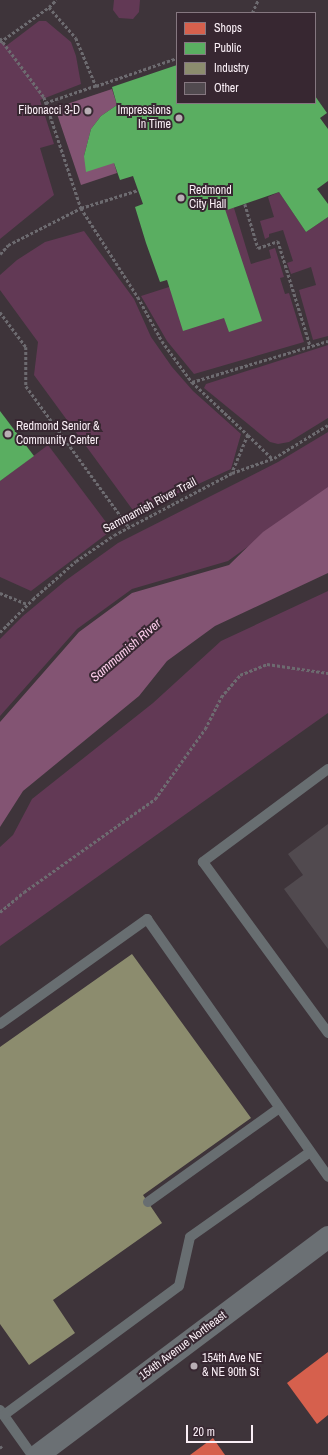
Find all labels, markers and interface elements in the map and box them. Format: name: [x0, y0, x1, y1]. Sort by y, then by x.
legend: [176, 12, 316, 104]
text: Shops: [214, 20, 242, 36]
text: Public: [214, 40, 241, 56]
text: Industry: [214, 60, 249, 76]
text: Other: [214, 80, 239, 96]
place label: Fibonacci 3-D: [18, 104, 80, 118]
place label: Impressions In Time: [117, 104, 171, 132]
marker: Fibonacci 3-D: [83, 106, 93, 116]
marker: Impressions In Time: [174, 113, 184, 123]
place label: Redmond City Hall: [189, 184, 232, 212]
marker: Redmond City Hall: [176, 193, 186, 203]
place label: Redmond Senior & Community Center: [16, 420, 100, 448]
marker: Redmond Senior & Community Center: [3, 429, 13, 439]
street label: Sammamish River Trail: [101, 475, 199, 537]
water label: Sammamish River: [88, 616, 164, 686]
street label: 154th Avenue Northeast: [136, 1308, 230, 1384]
place label: 154th Ave NE & NE 90th St: [202, 1352, 263, 1380]
marker: 154th Ave NE & NE 90th St: [189, 1361, 199, 1371]
scale bar: [188, 1417, 255, 1443]
text: 20 m: [193, 1424, 215, 1440]

